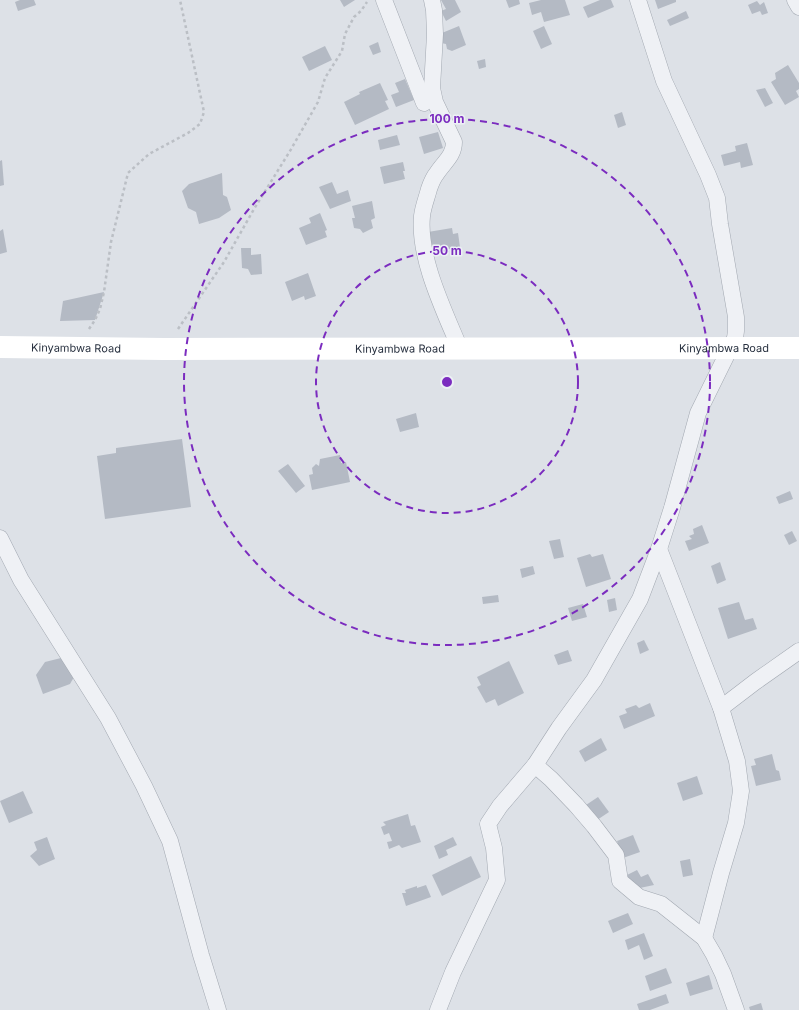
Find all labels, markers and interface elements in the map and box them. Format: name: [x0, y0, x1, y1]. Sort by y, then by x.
text: 100 m: [429, 111, 465, 126]
text: 50 m: [432, 243, 462, 258]
street label: Kinyambwa Road: [31, 340, 121, 355]
street label: Kinyambwa Road: [679, 341, 769, 355]
street label: Kinyambwa Road: [355, 342, 445, 356]
centre of rings: [440, 375, 454, 389]

